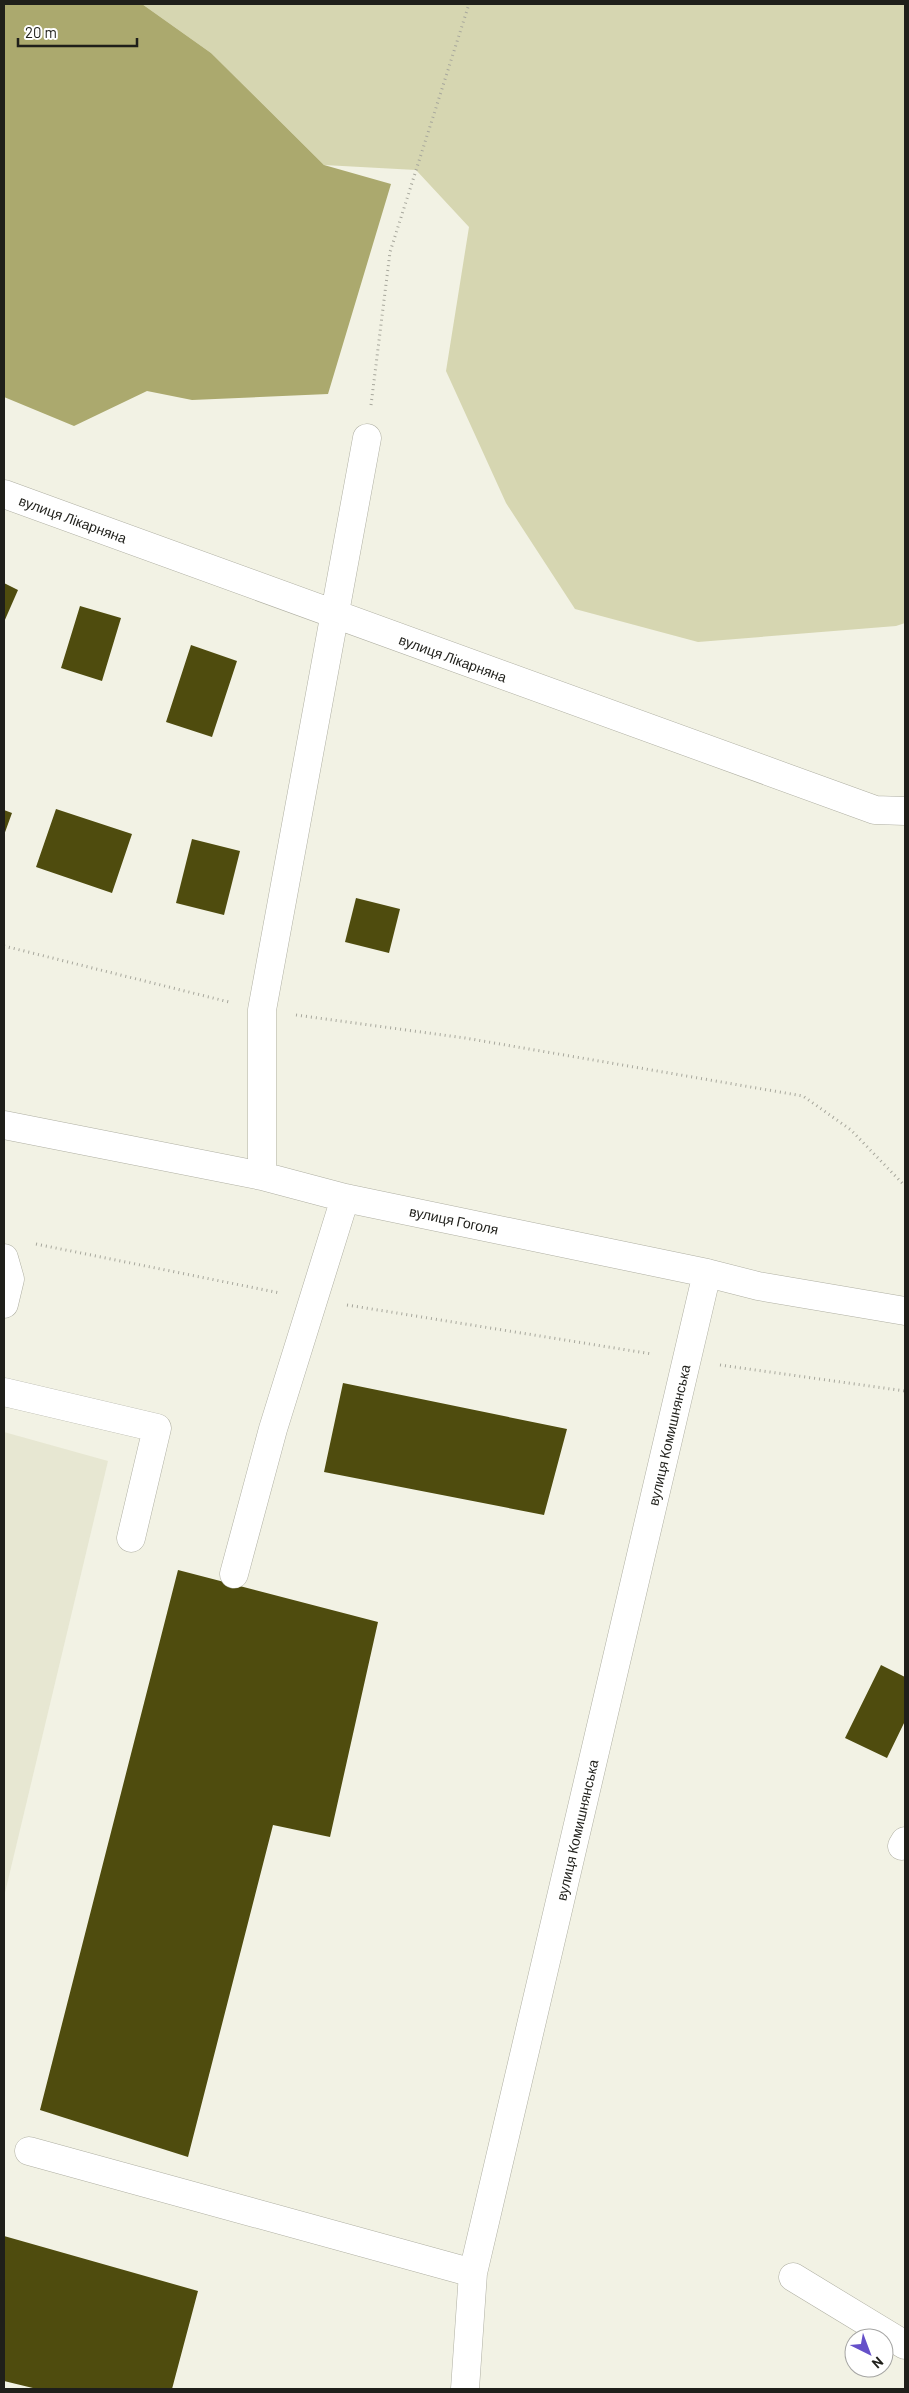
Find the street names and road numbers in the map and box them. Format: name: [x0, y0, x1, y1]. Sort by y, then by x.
street label: вулиця Лікарняна: [17, 492, 129, 546]
street label: вулиця Лікарняна: [397, 631, 509, 685]
street label: вулиця Гоголя: [408, 1202, 500, 1238]
street label: вулиця Комишнянська: [644, 1363, 694, 1507]
street label: вулиця Комишнянська: [552, 1758, 602, 1902]

